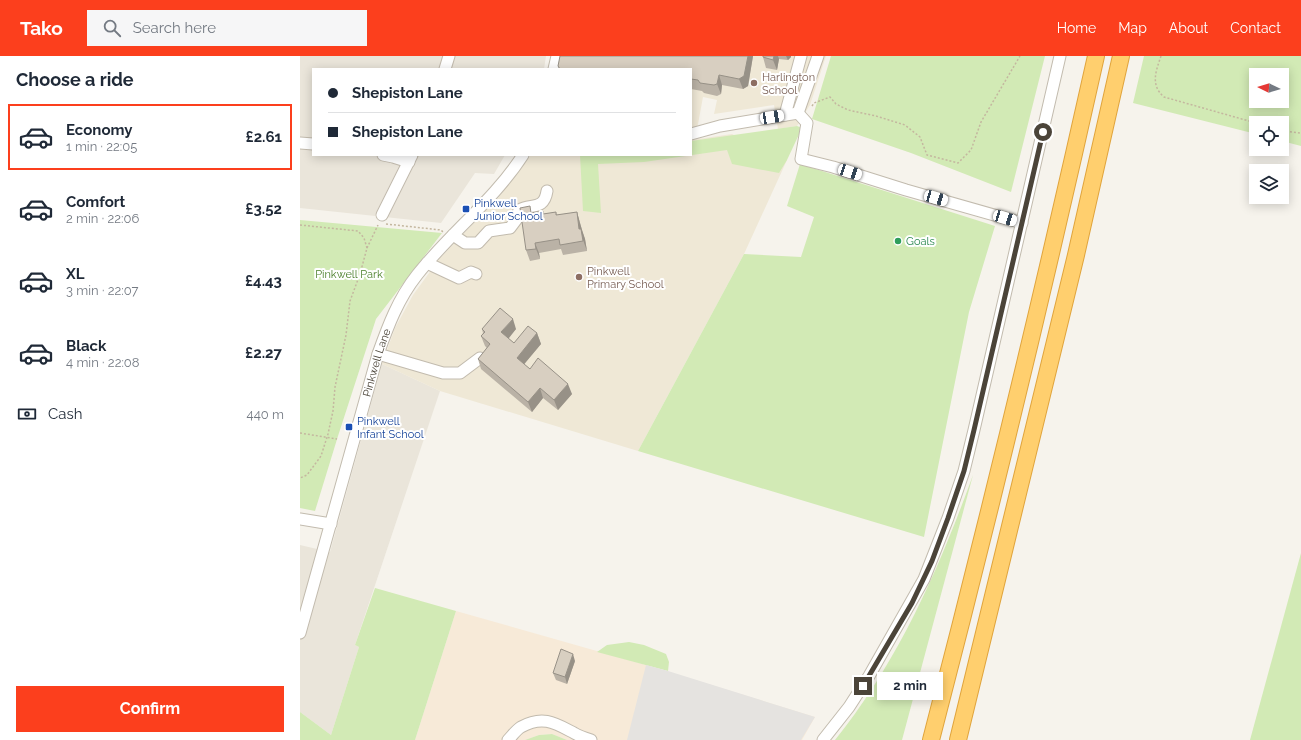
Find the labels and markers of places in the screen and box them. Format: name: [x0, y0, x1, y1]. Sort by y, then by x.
place label: Harlington School: [762, 71, 815, 97]
marker: Harlington School: [749, 78, 759, 88]
place label: Pinkwell Junior School: [474, 197, 543, 223]
marker: Pinkwell Junior School: [461, 204, 471, 214]
place label: Goals: [906, 235, 935, 248]
marker: Goals: [893, 236, 903, 246]
place label: Pinkwell Primary School: [587, 265, 664, 291]
marker: Pinkwell Primary School: [574, 272, 584, 282]
place label: Pinkwell Infant School: [357, 415, 424, 441]
marker: Pinkwell Infant School: [344, 422, 354, 432]

